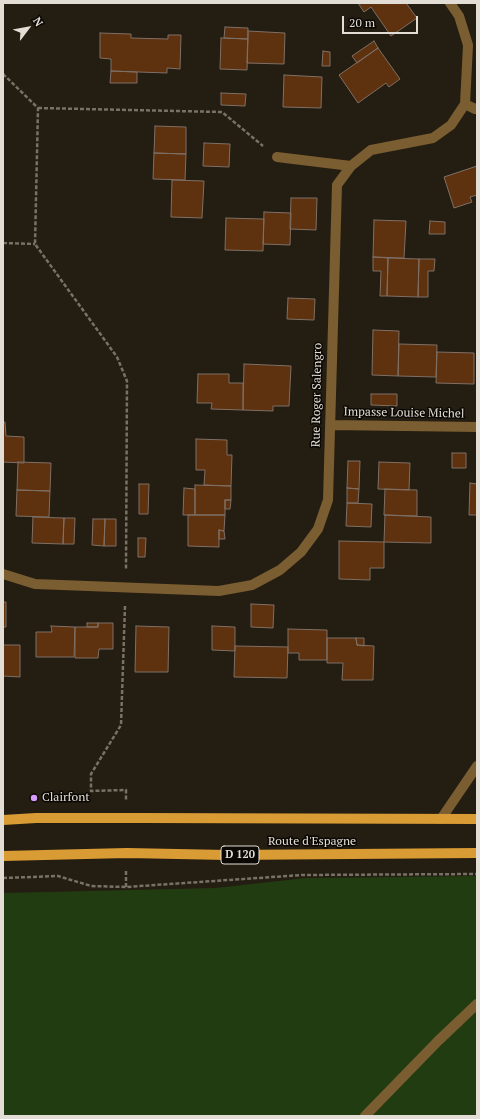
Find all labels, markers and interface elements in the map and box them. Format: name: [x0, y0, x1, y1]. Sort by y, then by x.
north arrow: [8, 8, 48, 48]
scale bar: [344, 8, 420, 34]
text: N: [30, 14, 46, 29]
text: 20 m: [349, 15, 375, 30]
street label: Rue Roger Salengro: [309, 343, 325, 447]
street label: Impasse Louise Michel: [343, 405, 465, 421]
place label: Clairfont: [42, 791, 90, 805]
marker: Clairfont: [29, 793, 39, 803]
street label: Route d'Espagne: [268, 835, 356, 849]
road number: D 120: [221, 846, 259, 864]

